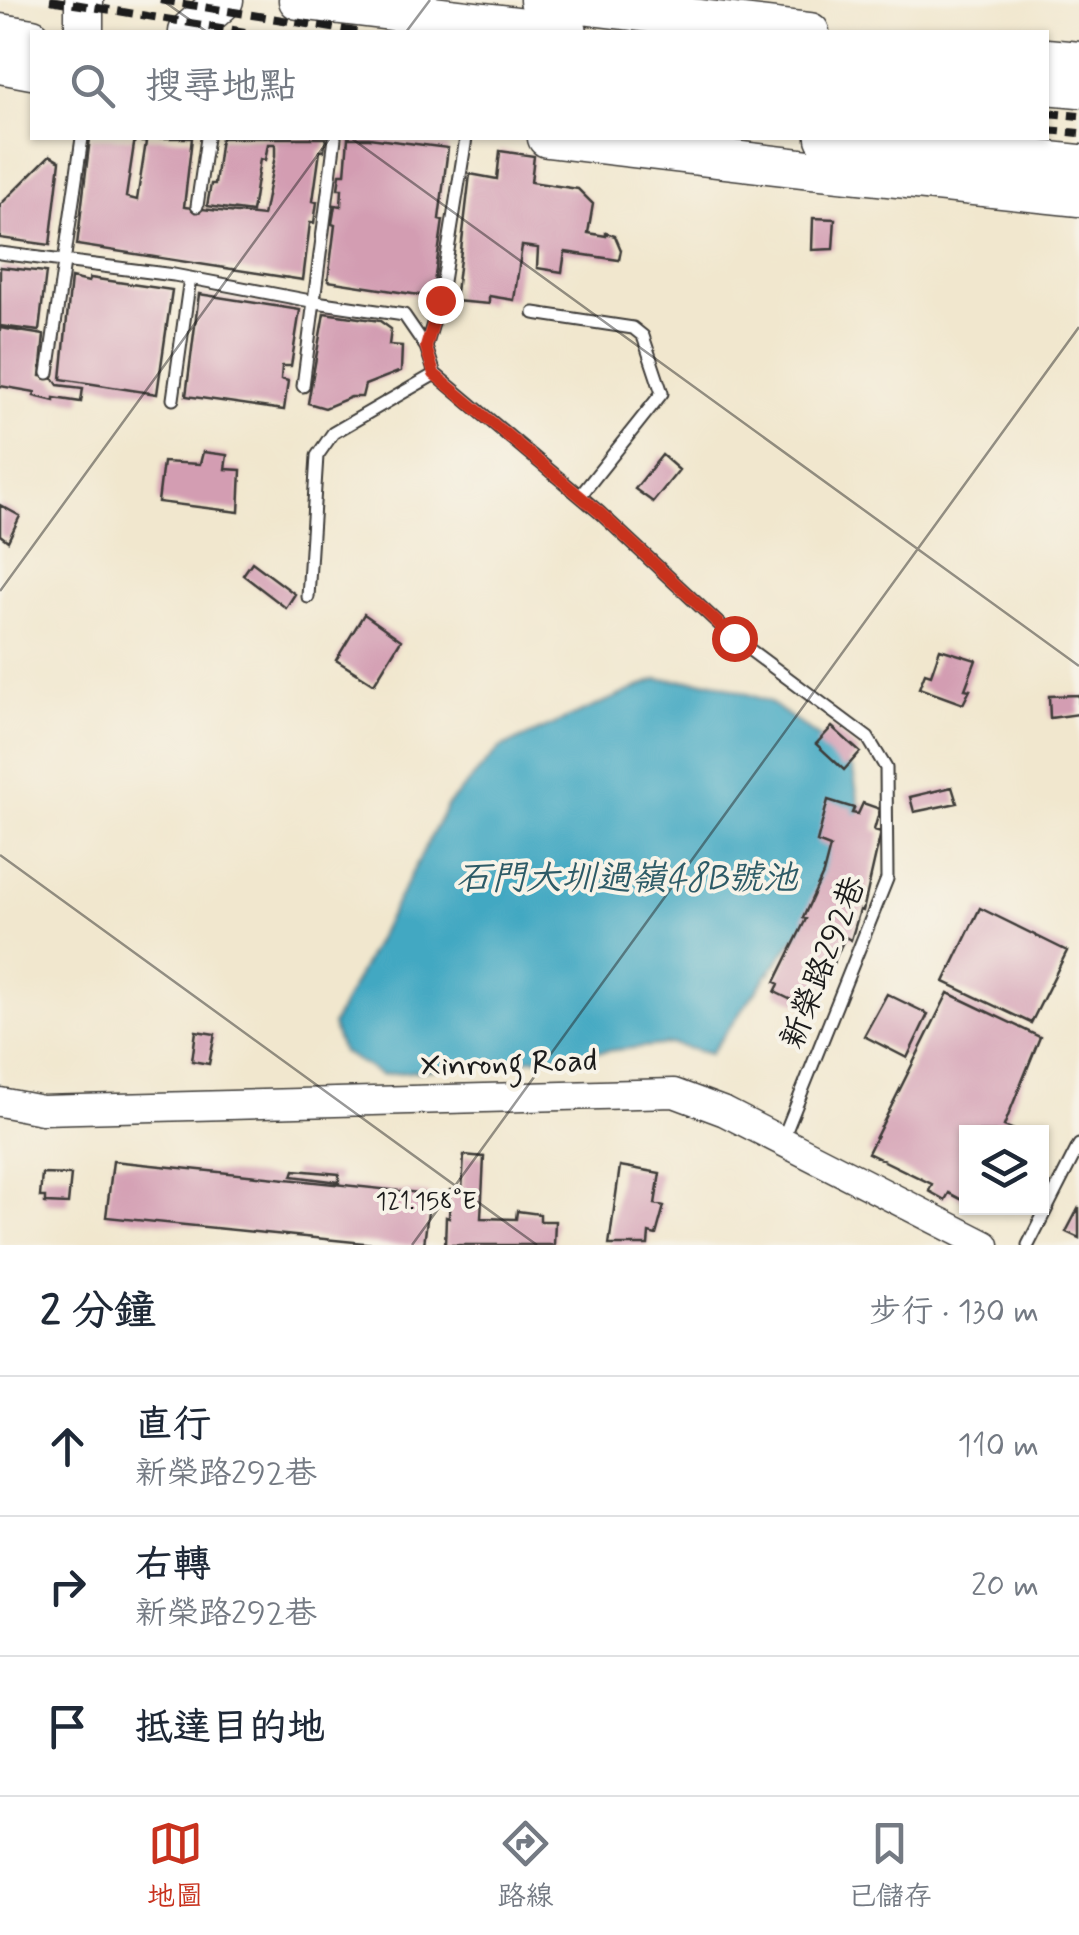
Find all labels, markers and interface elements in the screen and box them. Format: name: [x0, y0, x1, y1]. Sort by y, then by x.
search box: [30, 30, 1049, 140]
icon: search: [65, 58, 120, 113]
text: 搜尋地點: [145, 63, 297, 112]
route end: [418, 278, 464, 324]
route start: [712, 616, 758, 662]
water label: 石門大圳過嶺48B號池: [456, 856, 799, 902]
street label: 新榮路292巷: [772, 870, 876, 1055]
street label: Xinrong Road: [420, 1040, 598, 1091]
map controls: [959, 1125, 1049, 1215]
button: layers: [959, 1125, 1049, 1215]
text: 121.158°E: [375, 1186, 477, 1219]
text: 2 分鐘: [40, 1285, 156, 1340]
text: 步行 · 130 m: [869, 1291, 1039, 1333]
text: 直行: [135, 1401, 211, 1450]
icon: ahead: [40, 1419, 95, 1474]
text: 110 m: [958, 1425, 1039, 1467]
text: 新榮路292巷: [135, 1453, 317, 1495]
text: 右轉: [135, 1541, 211, 1590]
icon: right: [40, 1559, 95, 1614]
text: 20 m: [971, 1565, 1039, 1607]
text: 新榮路292巷: [135, 1593, 317, 1635]
icon: arrive: [40, 1699, 95, 1754]
text: 抵達目的地: [135, 1704, 325, 1753]
tab: 地圖: [147, 1816, 203, 1916]
tab: 路線: [497, 1816, 554, 1916]
tab: 已儲存: [848, 1816, 932, 1916]

